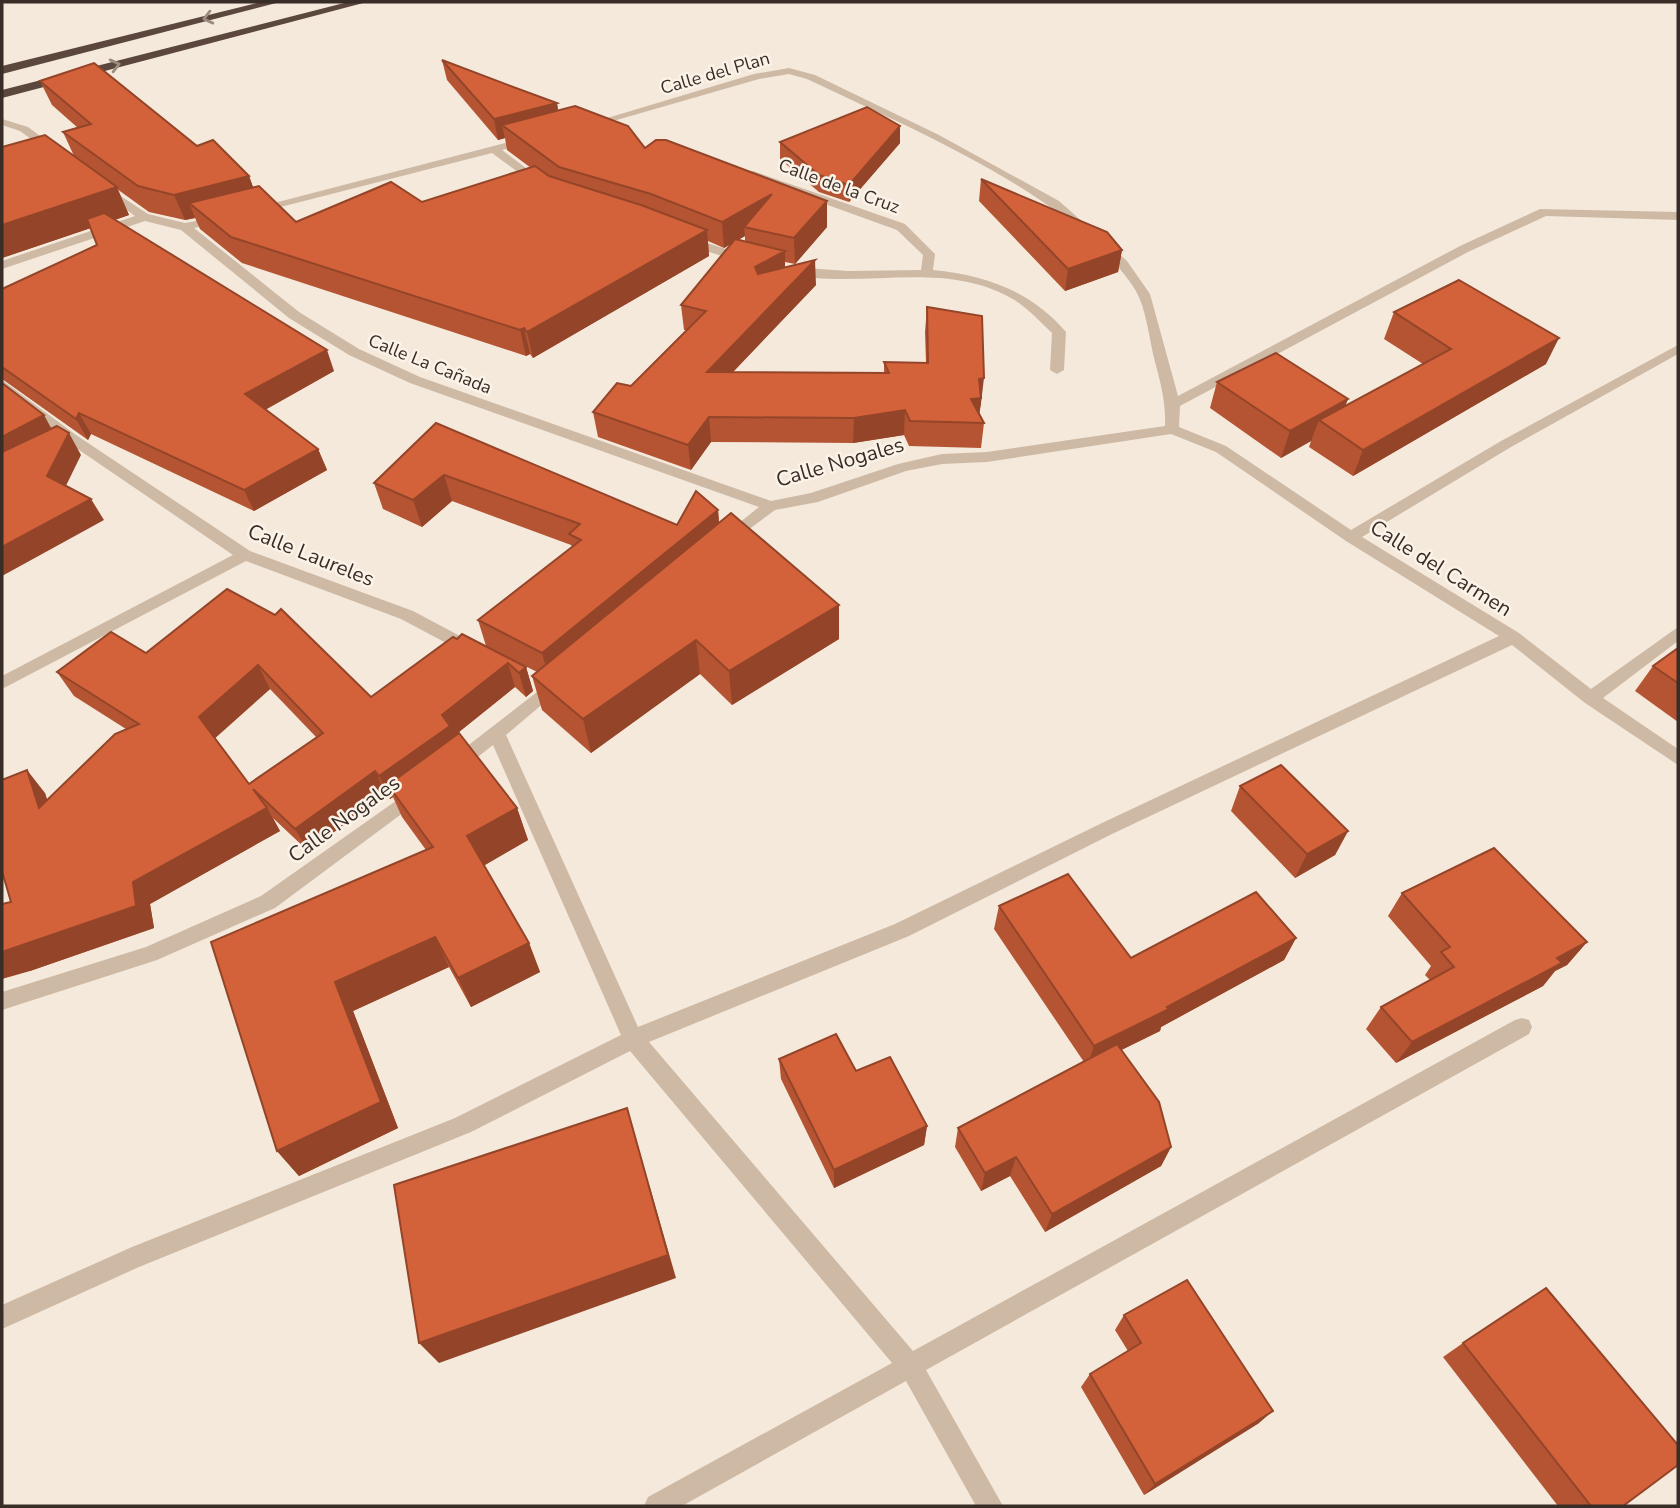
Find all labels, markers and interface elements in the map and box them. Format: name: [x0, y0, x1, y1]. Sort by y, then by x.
one-way arrow: [202, 10, 214, 24]
street label: Calle del Plan: [658, 46, 772, 100]
one-way arrow: [109, 59, 121, 73]
street label: Calle de la Cruz: [775, 153, 903, 219]
street label: Calle La Cañada: [365, 328, 495, 400]
street label: Calle Nogales: [773, 430, 907, 494]
street label: Calle del Carmen: [1365, 513, 1517, 623]
street label: Calle Laureles: [244, 517, 378, 593]
street label: Calle Nogales: [282, 769, 406, 869]

